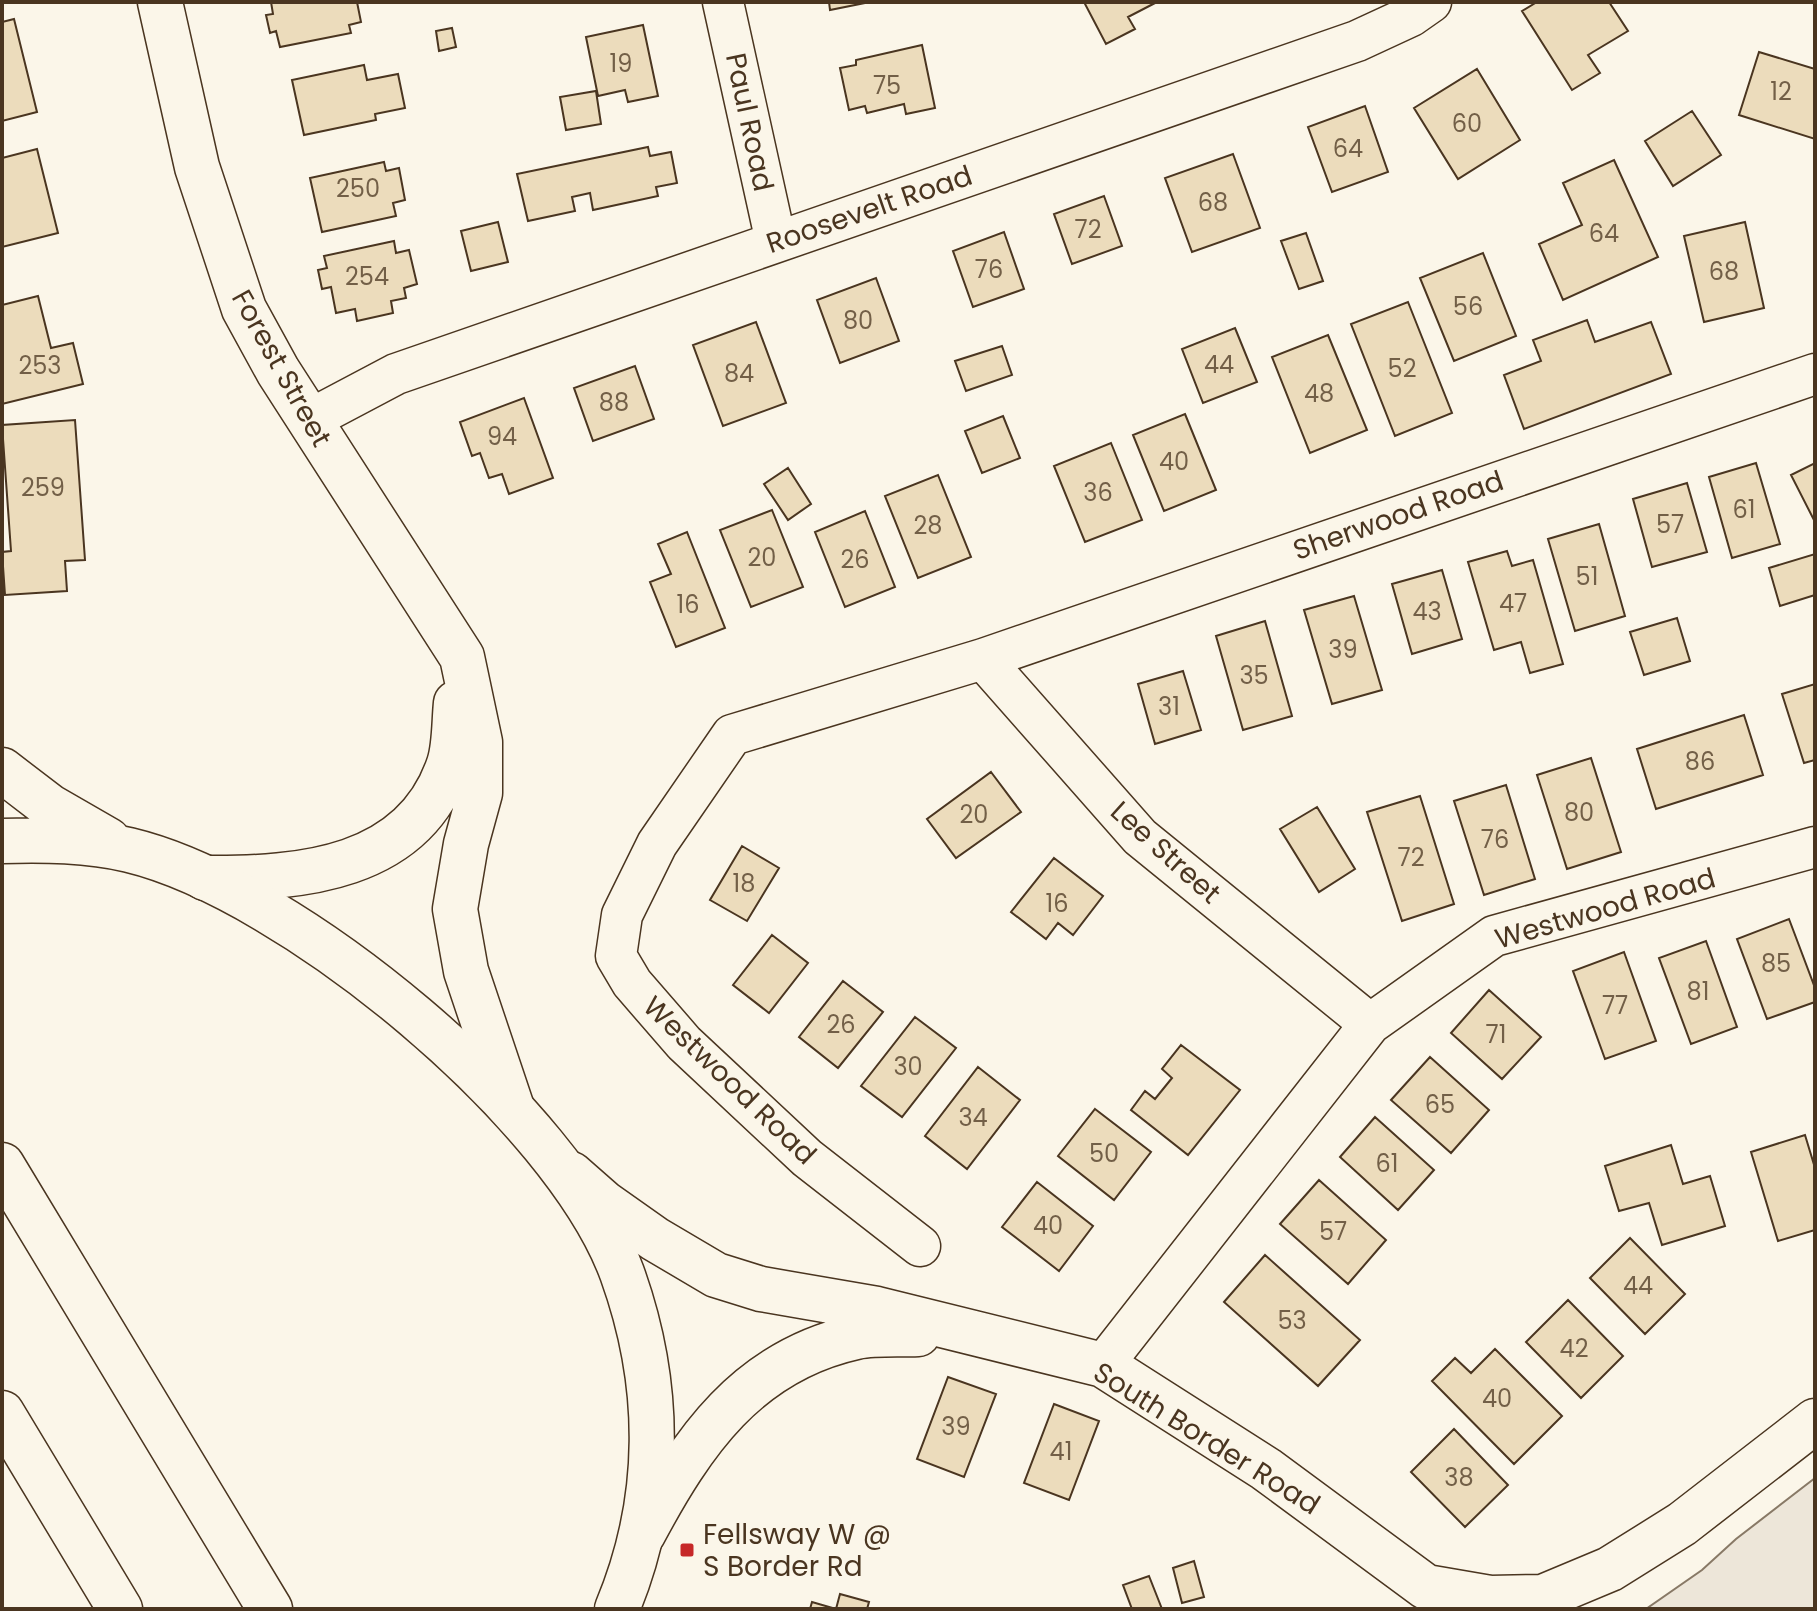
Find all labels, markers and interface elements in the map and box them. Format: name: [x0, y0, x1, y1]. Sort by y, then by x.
house number: 19: [610, 47, 632, 80]
street label: Paul Road: [716, 49, 783, 195]
house number: 75: [873, 69, 901, 102]
house number: 12: [1770, 75, 1792, 108]
house number: 60: [1452, 107, 1482, 140]
house number: 64: [1333, 132, 1363, 165]
street label: Roosevelt Road: [761, 156, 977, 263]
house number: 250: [336, 172, 380, 205]
house number: 68: [1198, 186, 1228, 219]
house number: 72: [1075, 213, 1101, 246]
house number: 64: [1589, 217, 1619, 250]
house number: 76: [975, 253, 1003, 286]
house number: 68: [1709, 255, 1739, 288]
house number: 254: [345, 260, 389, 293]
street label: Forest Street: [222, 283, 341, 454]
house number: 56: [1453, 290, 1483, 323]
house number: 80: [843, 304, 873, 337]
house number: 44: [1204, 348, 1234, 381]
house number: 253: [18, 349, 62, 382]
house number: 52: [1388, 352, 1416, 385]
house number: 84: [724, 357, 754, 390]
house number: 48: [1304, 377, 1334, 410]
house number: 88: [599, 386, 629, 419]
house number: 94: [487, 420, 517, 453]
house number: 40: [1159, 445, 1189, 478]
street label: Sherwood Road: [1288, 461, 1509, 570]
house number: 259: [21, 471, 65, 504]
house number: 36: [1083, 476, 1113, 509]
house number: 61: [1733, 493, 1755, 526]
house number: 57: [1656, 508, 1684, 541]
house number: 28: [914, 509, 942, 542]
house number: 20: [748, 541, 776, 574]
house number: 26: [840, 543, 870, 576]
house number: 51: [1576, 560, 1598, 593]
house number: 47: [1499, 587, 1527, 620]
house number: 16: [677, 588, 699, 621]
house number: 43: [1412, 595, 1442, 628]
house number: 39: [1328, 633, 1358, 666]
house number: 35: [1239, 659, 1269, 692]
house number: 31: [1158, 690, 1180, 723]
house number: 86: [1685, 745, 1715, 778]
street label: Lee Street: [1102, 792, 1229, 912]
house number: 80: [1564, 796, 1594, 829]
house number: 20: [960, 798, 988, 831]
house number: 76: [1481, 823, 1509, 856]
house number: 72: [1398, 841, 1424, 874]
street label: Westwood Road: [1490, 858, 1720, 959]
house number: 18: [733, 867, 755, 900]
house number: 16: [1046, 887, 1068, 920]
house number: 85: [1761, 947, 1791, 980]
house number: 81: [1687, 975, 1709, 1008]
street label: Westwood Road: [634, 987, 825, 1173]
house number: 77: [1602, 989, 1628, 1022]
house number: 26: [826, 1008, 856, 1041]
house number: 71: [1486, 1018, 1506, 1051]
house number: 30: [893, 1050, 923, 1083]
house number: 65: [1425, 1088, 1455, 1121]
house number: 34: [958, 1101, 988, 1134]
house number: 50: [1089, 1137, 1119, 1170]
house number: 61: [1376, 1147, 1398, 1180]
house number: 40: [1033, 1209, 1063, 1242]
house number: 57: [1319, 1215, 1347, 1248]
house number: 44: [1623, 1269, 1653, 1302]
house number: 53: [1277, 1304, 1307, 1337]
house number: 42: [1560, 1332, 1588, 1365]
street label: South Border Road: [1086, 1353, 1327, 1524]
house number: 40: [1482, 1382, 1512, 1415]
house number: 39: [941, 1410, 971, 1443]
house number: 41: [1050, 1435, 1072, 1468]
house number: 38: [1444, 1461, 1474, 1494]
place label: Fellsway W @ S Border Rd: [703, 1515, 891, 1586]
marker: Fellsway W @ S Border Rd: [678, 1541, 696, 1559]

